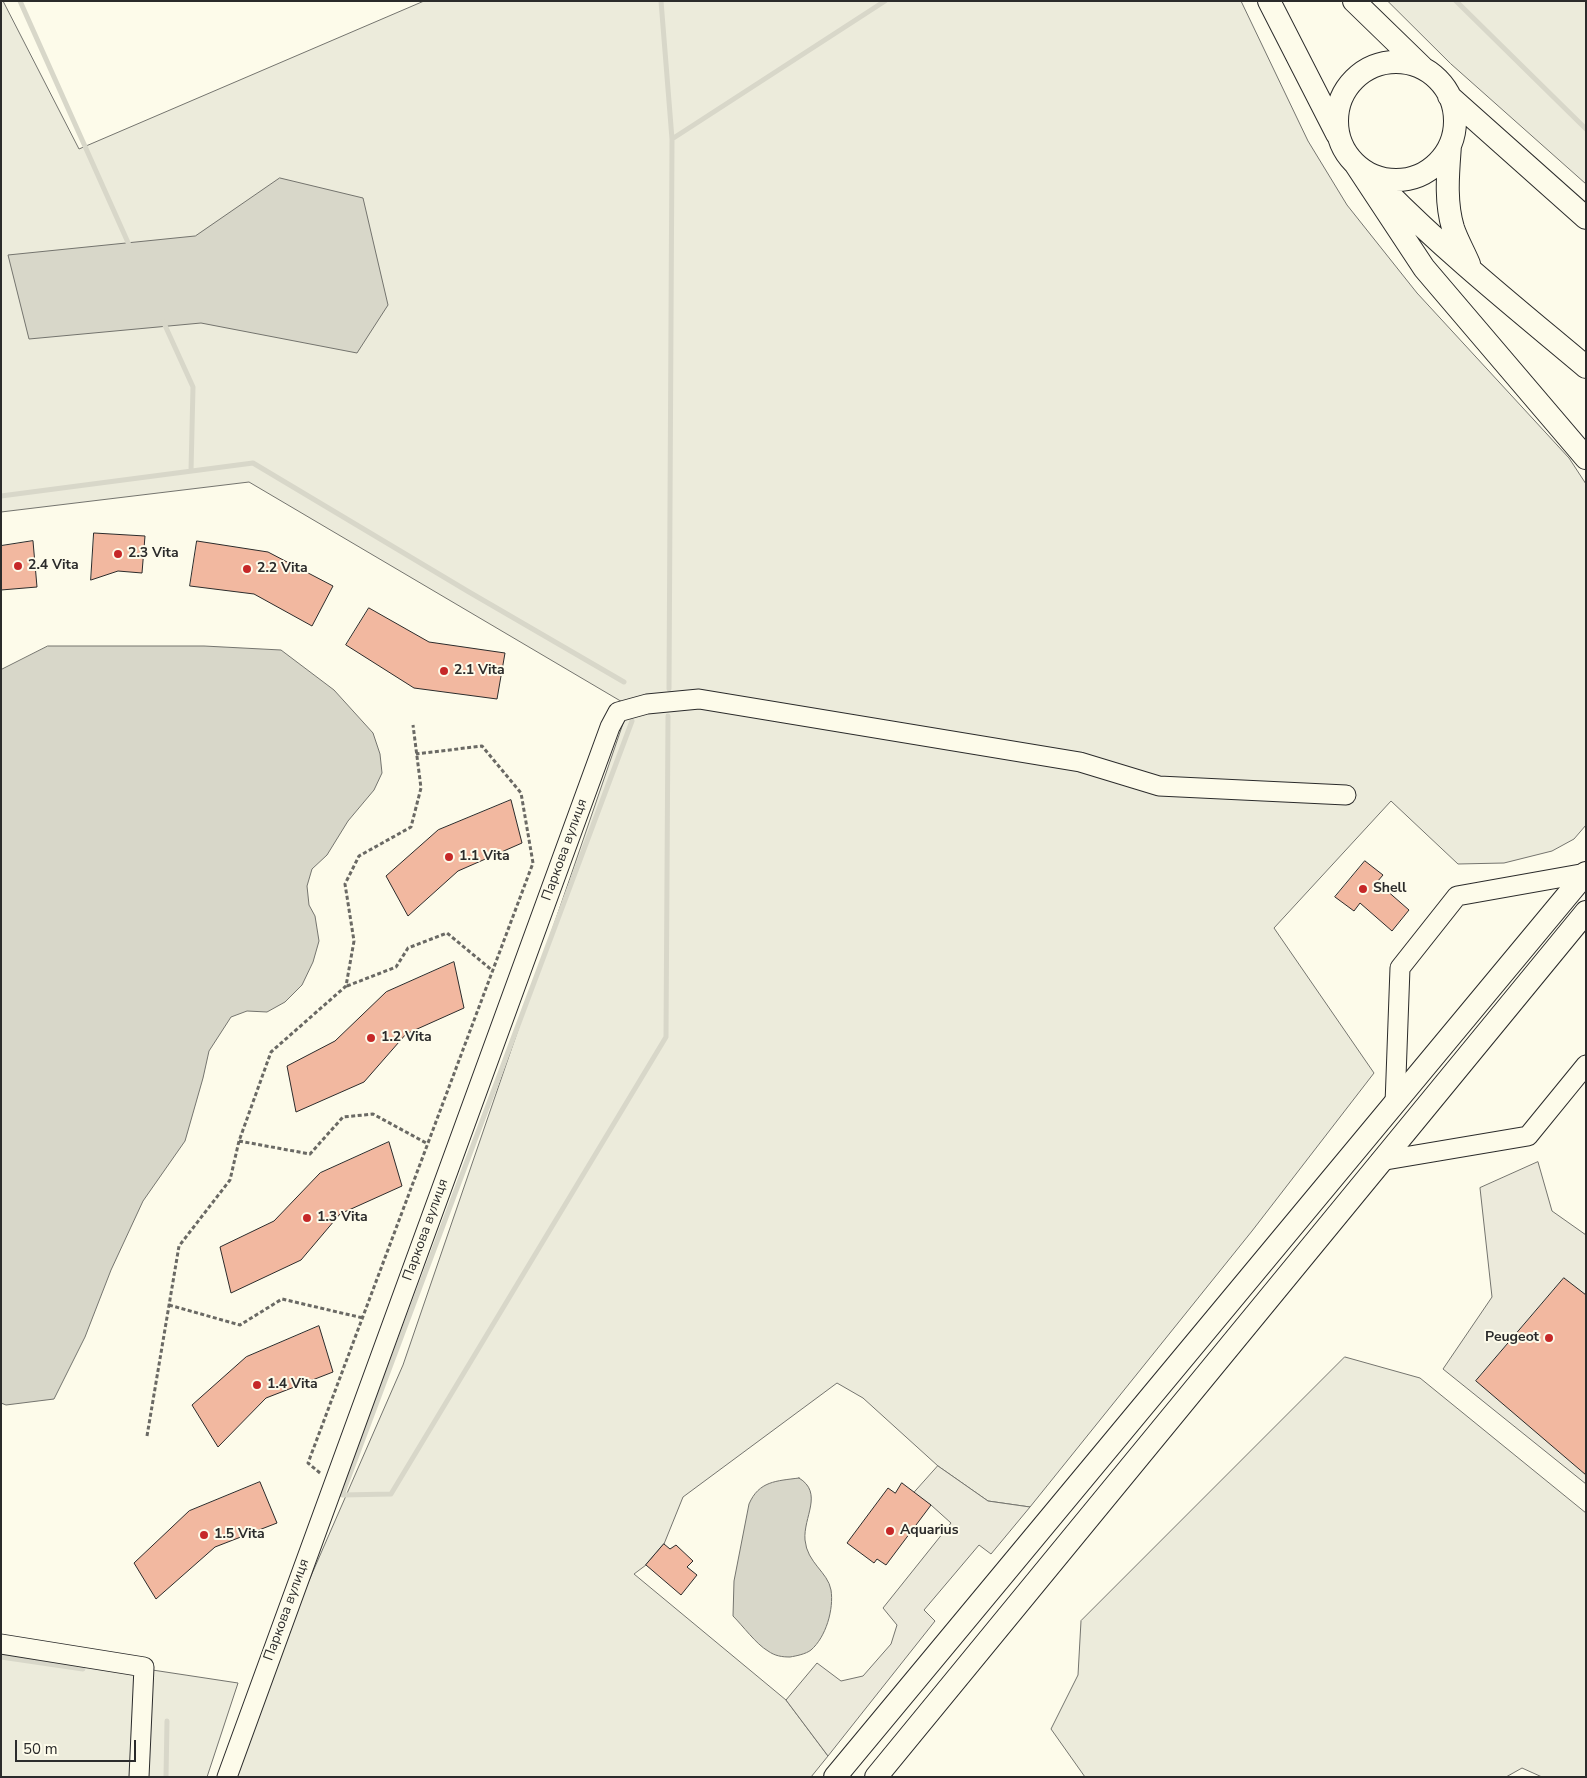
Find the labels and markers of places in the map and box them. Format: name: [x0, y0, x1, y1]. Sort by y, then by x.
place label: 2.3 Vita: [128, 546, 179, 562]
marker: 2.3 Vita: [112, 548, 124, 560]
place label: 2.4 Vita: [28, 558, 79, 574]
marker: 2.4 Vita: [12, 560, 24, 572]
place label: 2.2 Vita: [257, 561, 308, 577]
marker: 2.2 Vita: [241, 563, 253, 575]
place label: 2.1 Vita: [454, 663, 505, 679]
marker: 2.1 Vita: [438, 665, 450, 677]
place label: 1.1 Vita: [459, 849, 510, 865]
marker: 1.1 Vita: [443, 851, 455, 863]
place label: Shell: [1373, 881, 1407, 897]
marker: Shell: [1357, 883, 1369, 895]
place label: 1.2 Vita: [381, 1030, 432, 1046]
marker: 1.2 Vita: [365, 1032, 377, 1044]
place label: 1.3 Vita: [317, 1210, 368, 1226]
marker: 1.3 Vita: [301, 1212, 313, 1224]
place label: Peugeot: [1485, 1330, 1539, 1346]
marker: Peugeot: [1543, 1332, 1555, 1344]
place label: 1.4 Vita: [267, 1377, 318, 1393]
marker: 1.4 Vita: [251, 1379, 263, 1391]
place label: Aquarius: [900, 1523, 959, 1539]
marker: Aquarius: [884, 1525, 896, 1537]
place label: 1.5 Vita: [214, 1527, 265, 1543]
marker: 1.5 Vita: [198, 1529, 210, 1541]

